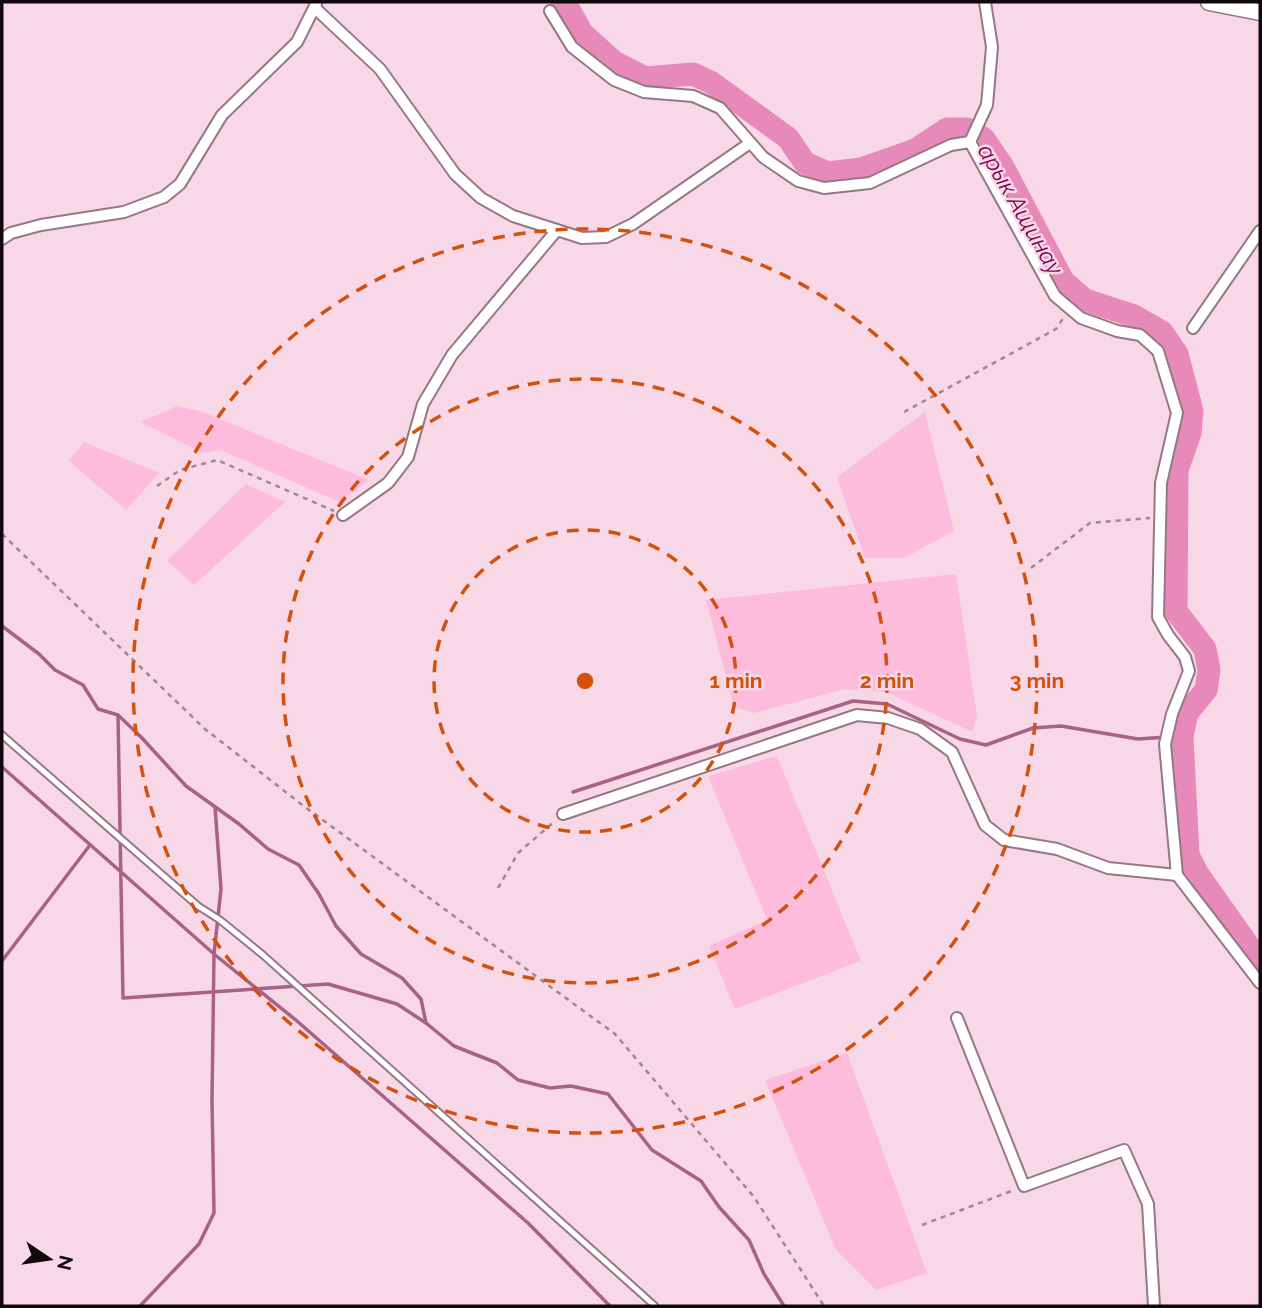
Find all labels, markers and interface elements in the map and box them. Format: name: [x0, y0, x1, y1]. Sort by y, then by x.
water label: арык Ащинау: [973, 139, 1070, 280]
text: 1 min: [709, 668, 763, 693]
text: 2 min: [860, 668, 914, 693]
text: 3 min: [1010, 668, 1064, 693]
centre of rings: [573, 669, 597, 693]
north arrow: [14, 1224, 84, 1294]
text: N: [53, 1253, 78, 1272]

